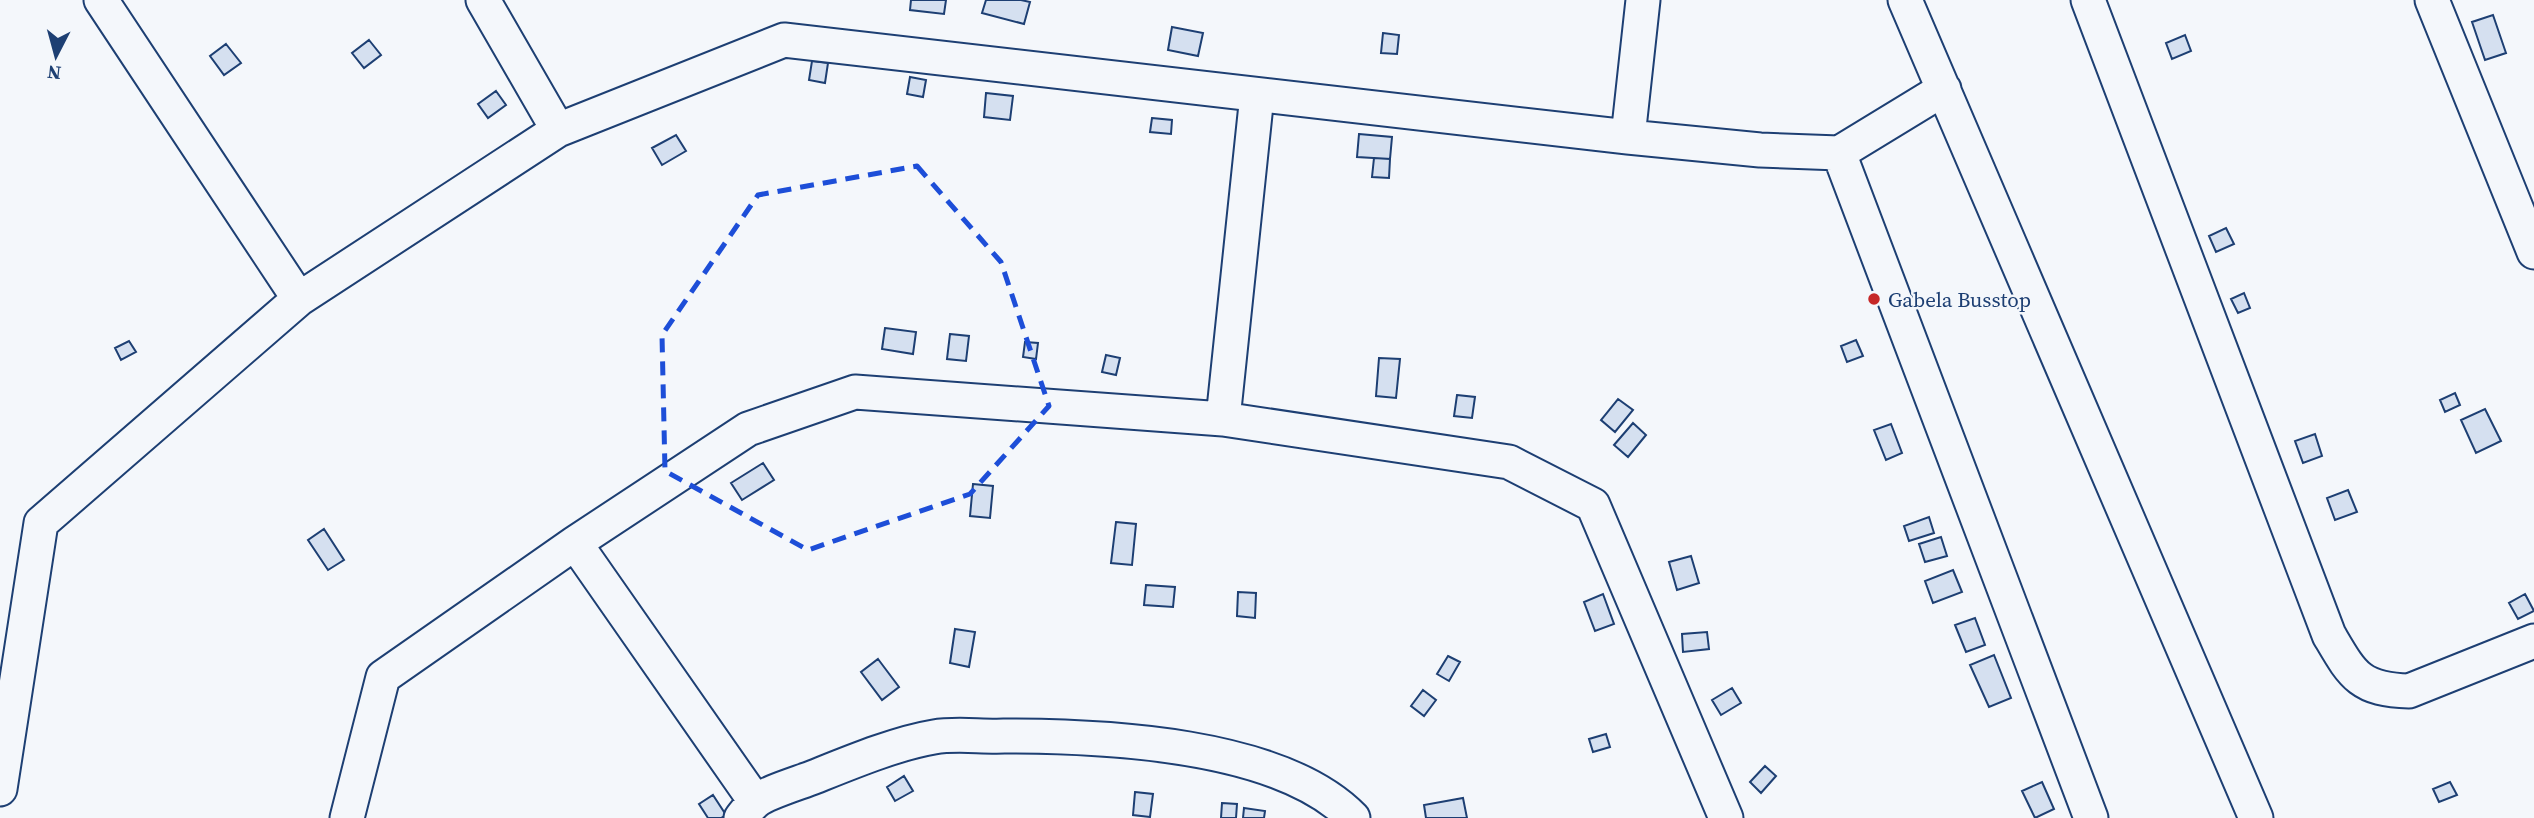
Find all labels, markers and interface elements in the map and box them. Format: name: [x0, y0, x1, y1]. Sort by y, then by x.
north arrow: [21, 21, 91, 91]
text: N: [46, 59, 62, 87]
place label: Gabela Busstop: [1888, 285, 2031, 314]
marker: Gabela Busstop: [1866, 291, 1882, 307]

